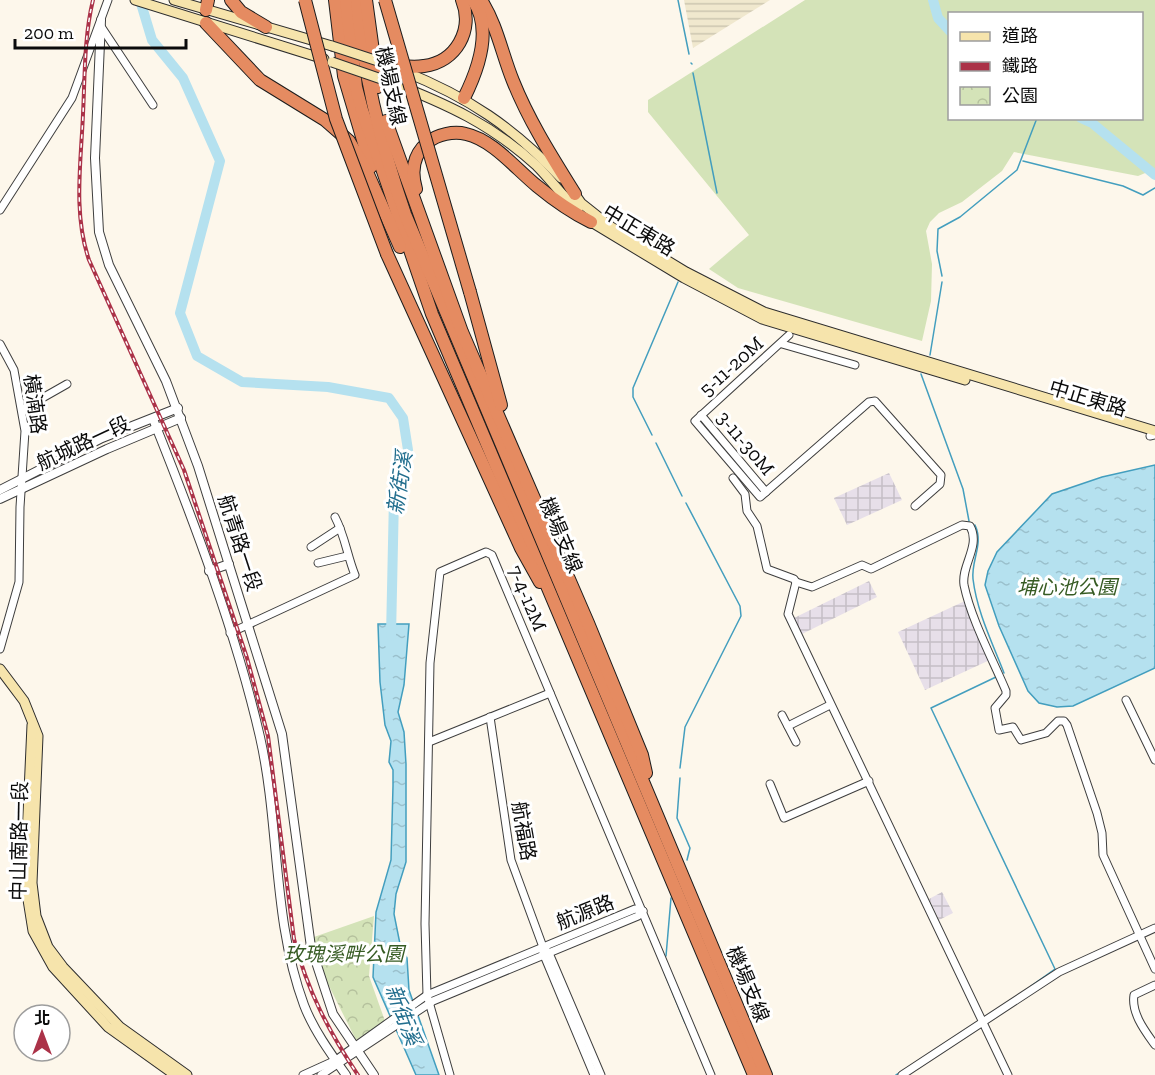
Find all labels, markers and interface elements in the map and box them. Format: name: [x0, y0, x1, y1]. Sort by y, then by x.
scale bar: [15, 12, 186, 50]
legend: [948, 12, 1143, 120]
text: 200 m: [24, 22, 74, 44]
text: 道路: [1002, 25, 1038, 47]
street label: 機場支線: [371, 44, 411, 128]
text: 鐵路: [1002, 55, 1038, 77]
text: 公園: [1002, 85, 1038, 107]
street label: 中正東路: [599, 199, 679, 261]
street label: 5-11-20M: [694, 331, 768, 401]
street label: 橫湳路: [19, 373, 51, 435]
street label: 中正東路: [1046, 375, 1130, 421]
street label: 3-11-30M: [712, 406, 780, 480]
street label: 航城路一段: [33, 411, 133, 475]
water label: 新街溪: [382, 447, 417, 516]
street label: 航青路一段: [213, 492, 267, 594]
street label: 機場支線: [534, 493, 588, 577]
street label: 7-4-12M: [504, 562, 552, 634]
park label: 埔心池公園: [1017, 575, 1120, 599]
street label: 中山南路一段: [6, 781, 32, 901]
street label: 航福路: [507, 799, 541, 863]
street label: 航源路: [553, 890, 617, 934]
park label: 玫瑰溪畔公園: [284, 942, 407, 966]
street label: 機場支線: [721, 942, 775, 1026]
water label: 新街溪: [381, 981, 428, 1052]
north arrow: [12, 1003, 72, 1063]
text: 北: [34, 1009, 50, 1028]

